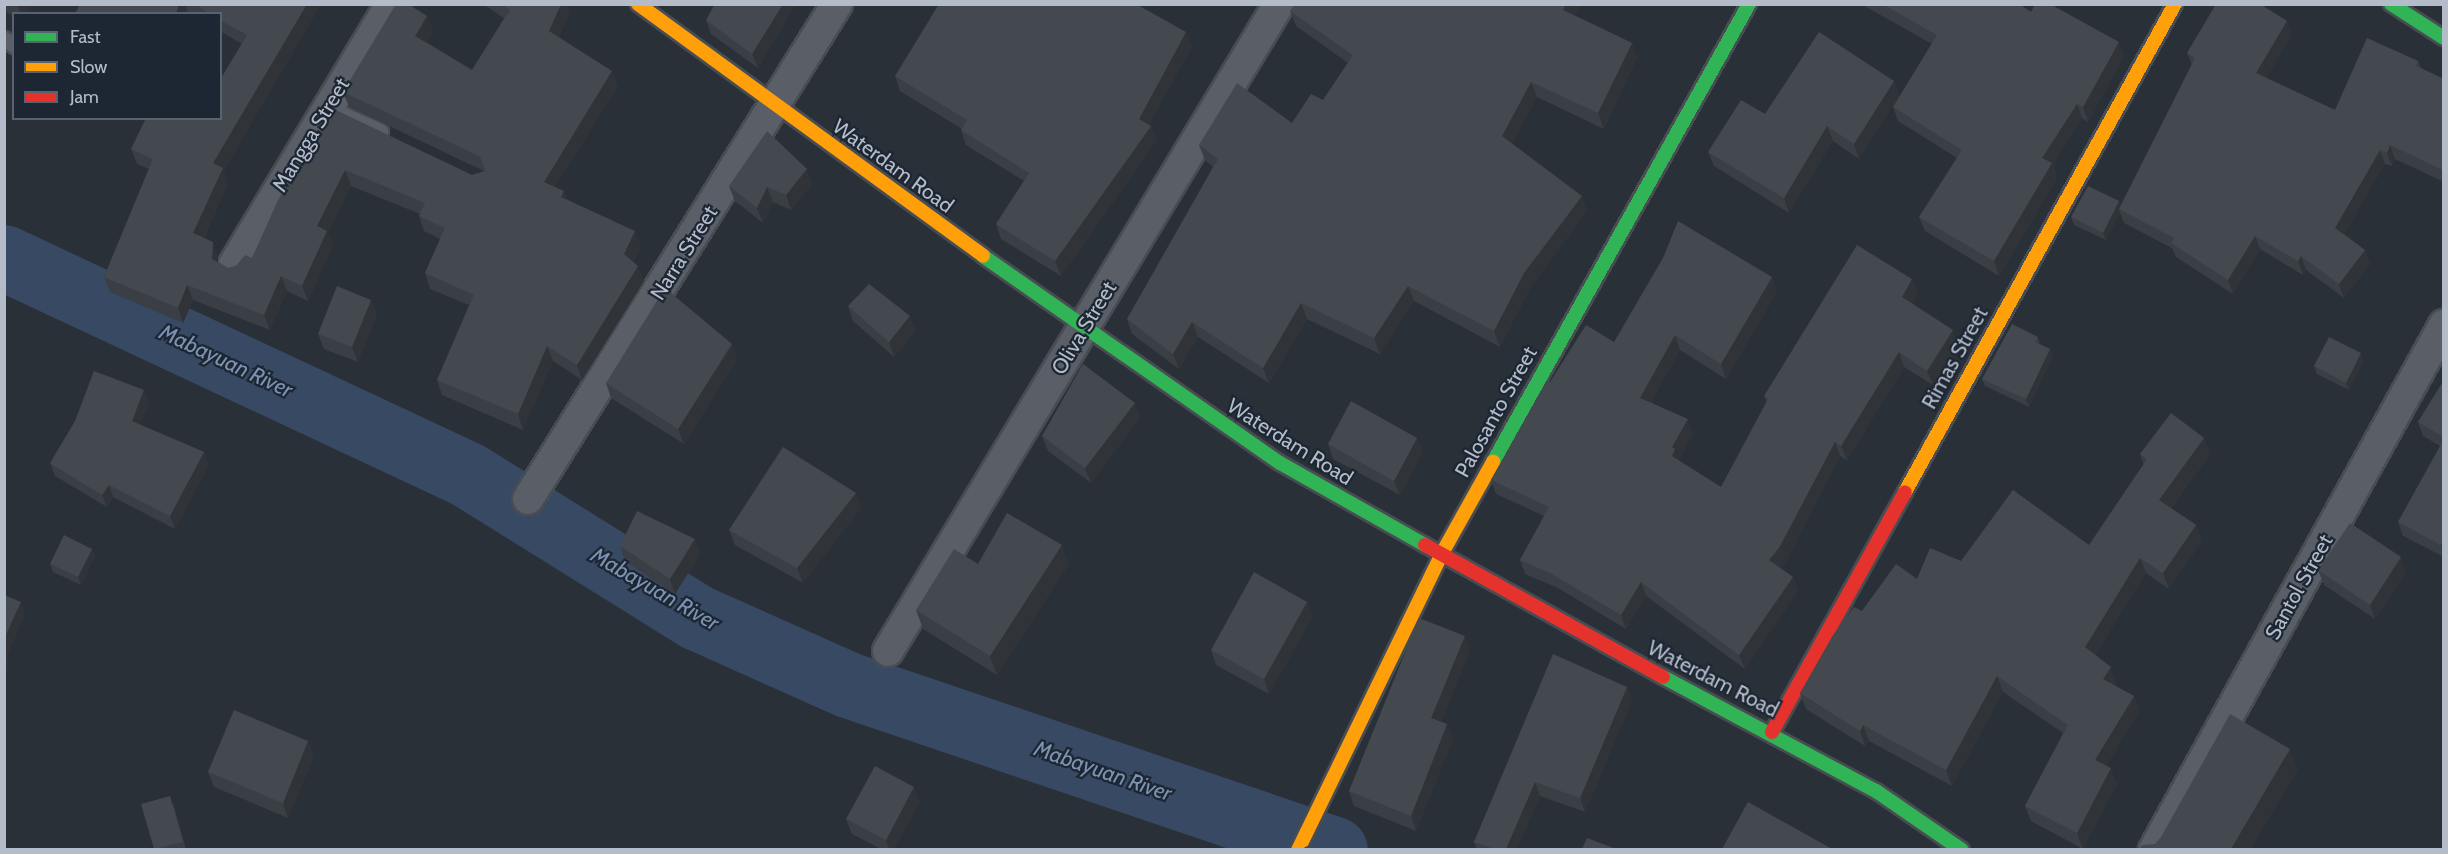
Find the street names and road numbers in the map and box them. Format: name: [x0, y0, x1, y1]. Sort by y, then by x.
street label: Mangga Street: [267, 73, 355, 197]
street label: Waterdam Road: [828, 114, 958, 218]
street label: Narra Street: [645, 201, 723, 305]
street label: Oliva Street: [1046, 277, 1122, 379]
street label: Rimas Street: [1917, 303, 1993, 413]
street label: Palosanto Street: [1450, 342, 1542, 482]
street label: Waterdam Road: [1223, 393, 1357, 491]
street label: Santol Street: [2260, 530, 2338, 644]
street label: Waterdam Road: [1643, 635, 1783, 723]

